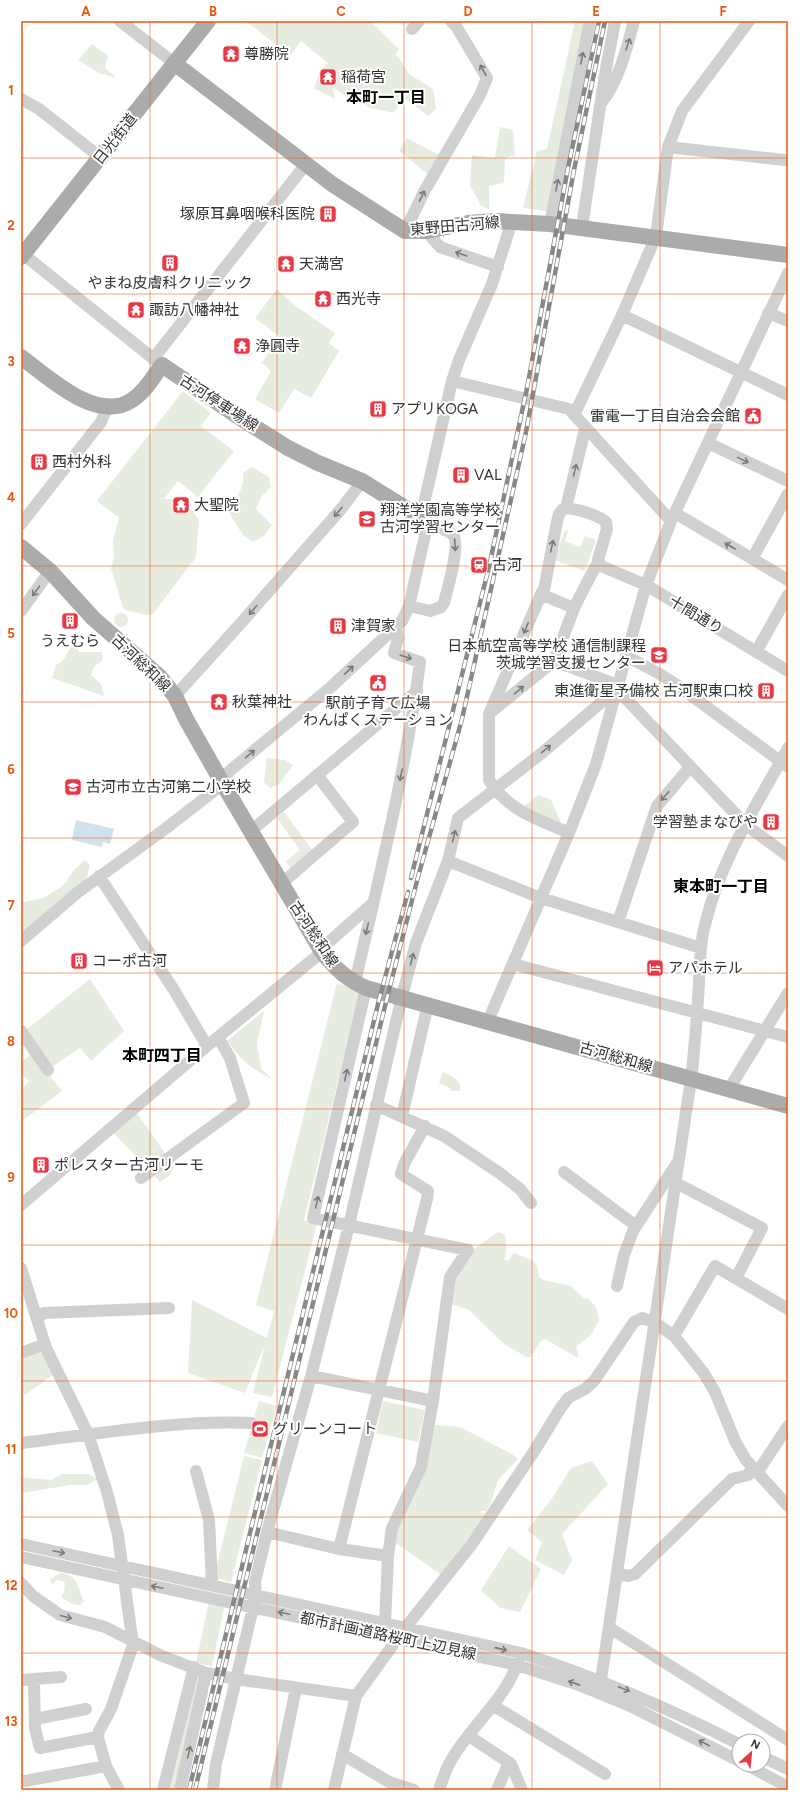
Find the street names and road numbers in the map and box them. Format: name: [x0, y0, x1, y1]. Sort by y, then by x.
street label: 日光街道: [89, 110, 141, 168]
street label: 東野田古河線: [409, 213, 501, 239]
street label: 古河停車場線: [176, 371, 262, 435]
street label: 十間通り: [666, 592, 726, 638]
street label: 古河総和線: [108, 630, 174, 696]
street label: 古河総和線: [286, 898, 342, 970]
street label: 古河総和線: [577, 1038, 655, 1076]
street label: 都市計画道路桜町上辺見線: [298, 1608, 478, 1664]

